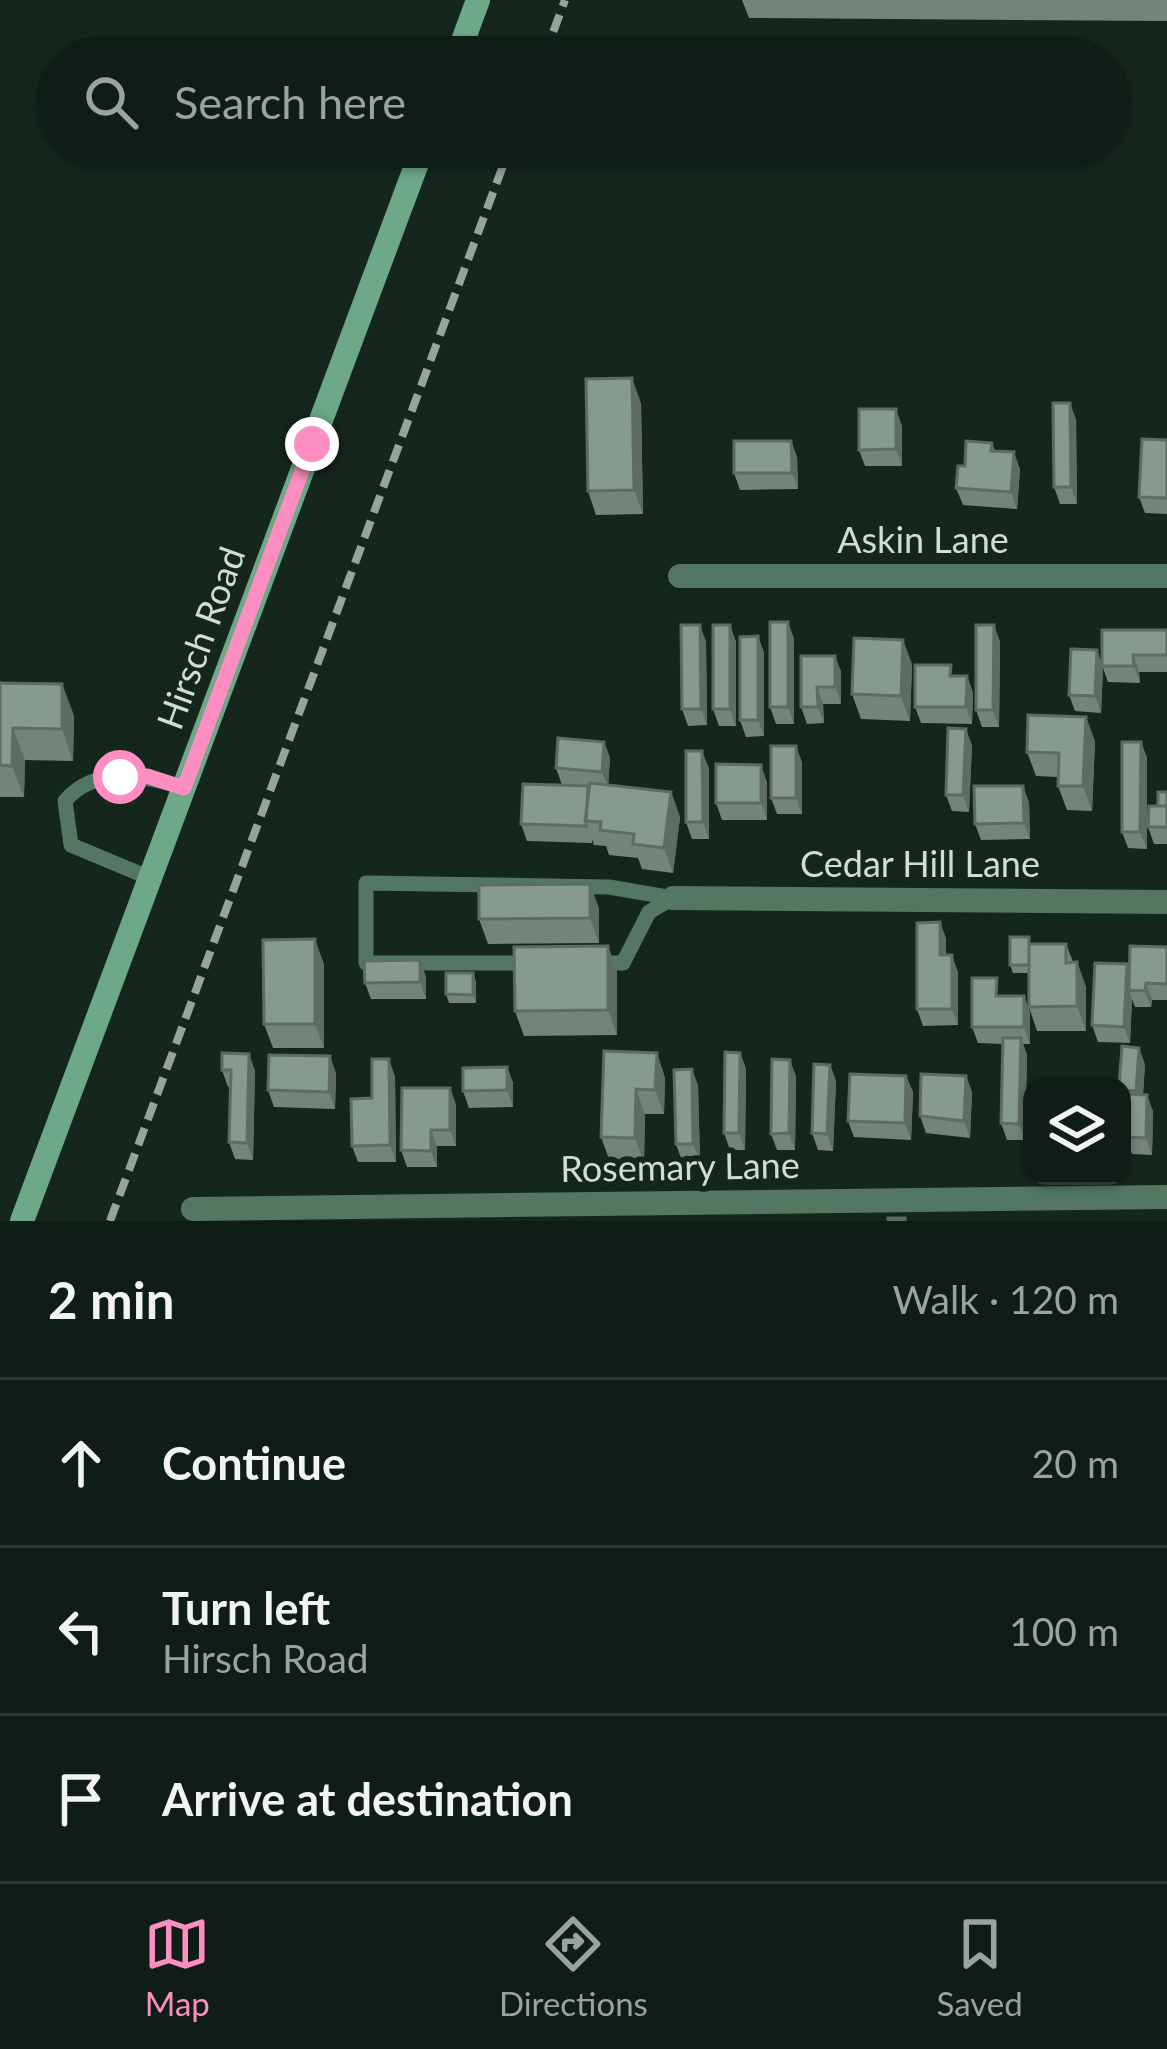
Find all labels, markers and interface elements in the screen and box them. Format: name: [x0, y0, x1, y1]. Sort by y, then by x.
search box: [36, 36, 1131, 168]
icon: search: [78, 69, 144, 135]
text: Search here: [174, 75, 406, 129]
route end: [285, 417, 339, 471]
street label: Askin Lane: [837, 517, 1009, 561]
street label: Hirsch Road: [147, 540, 253, 735]
route start: [93, 750, 147, 804]
street label: Cedar Hill Lane: [800, 841, 1040, 885]
map controls: [1023, 1077, 1131, 1185]
button: layers: [1023, 1077, 1131, 1185]
street label: Rosemary Lane: [560, 1142, 800, 1190]
text: 2 min: [48, 1269, 174, 1330]
text: Walk · 120 m: [892, 1276, 1119, 1322]
icon: ahead: [48, 1430, 114, 1496]
text: Continue: [162, 1436, 346, 1490]
text: 20 m: [1032, 1440, 1119, 1486]
text: Turn left: [162, 1581, 330, 1635]
icon: left: [48, 1598, 114, 1664]
text: 100 m: [1009, 1608, 1119, 1654]
text: Hirsch Road: [162, 1635, 369, 1681]
icon: arrive: [48, 1766, 114, 1832]
text: Arrive at destination: [162, 1772, 573, 1826]
tab: Map: [144, 1911, 210, 2023]
tab: Directions: [499, 1911, 648, 2023]
tab: Saved: [936, 1911, 1023, 2023]

